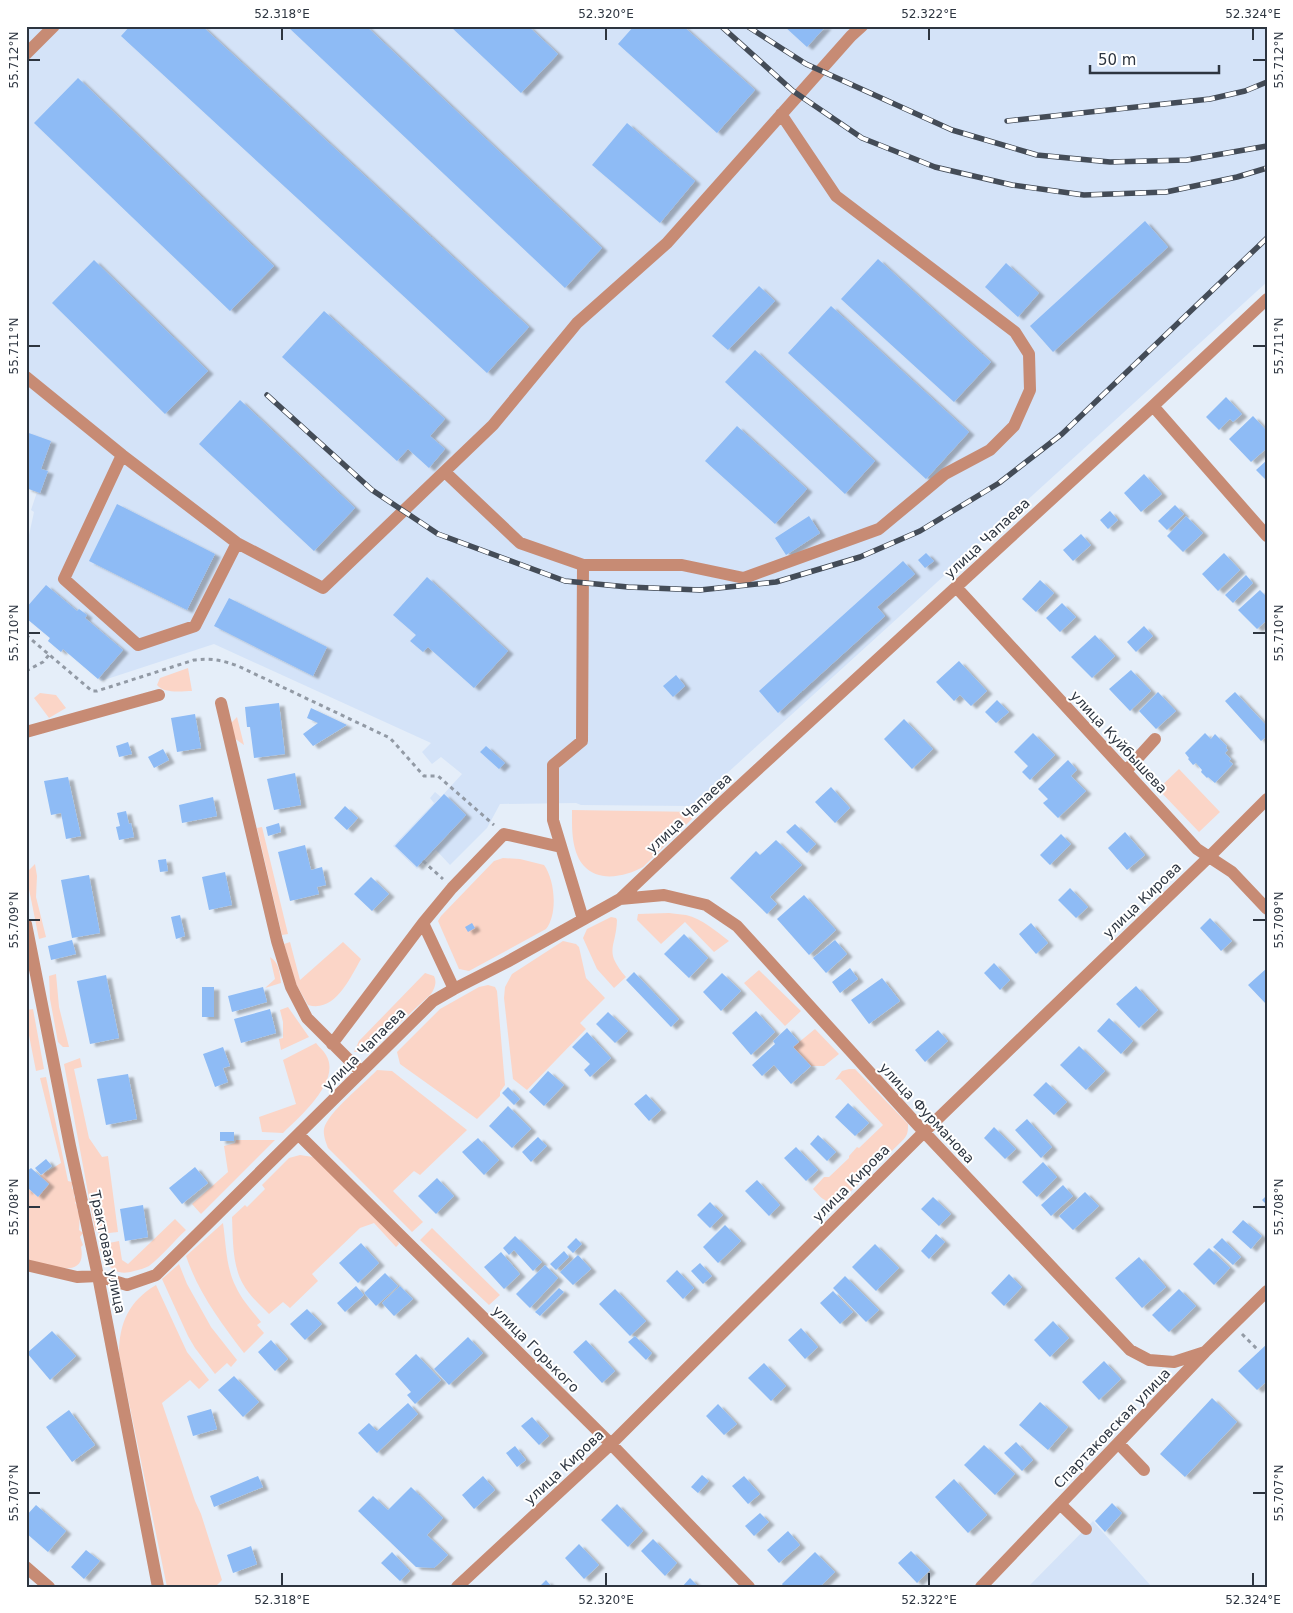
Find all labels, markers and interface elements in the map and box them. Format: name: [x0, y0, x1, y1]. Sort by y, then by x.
text: 52.318°E: [254, 7, 310, 21]
text: 52.320°E: [578, 7, 634, 21]
text: 52.322°E: [901, 7, 957, 21]
text: 52.324°E: [1225, 7, 1281, 21]
text: 55.712°N: [7, 32, 21, 88]
text: 55.712°N: [1272, 32, 1286, 88]
scale bar: [1090, 42, 1219, 74]
text: 50 m: [1098, 51, 1136, 69]
text: 55.711°N: [7, 318, 21, 374]
text: 55.711°N: [1272, 318, 1286, 374]
street label: улица Чапаева: [941, 495, 1033, 581]
text: 55.710°N: [7, 605, 21, 661]
text: 55.710°N: [1272, 605, 1286, 661]
street label: улица Куйбышева: [1067, 687, 1171, 797]
street label: улица Чапаева: [643, 770, 735, 856]
street label: улица Кирова: [1100, 859, 1184, 941]
text: 55.709°N: [7, 892, 21, 948]
text: 55.709°N: [1272, 892, 1286, 948]
street label: улица Чапаева: [319, 1004, 409, 1094]
street label: улица Фурманова: [876, 1059, 978, 1167]
street label: улица Кирова: [809, 1141, 893, 1225]
text: 55.708°N: [7, 1179, 21, 1235]
text: 55.708°N: [1272, 1179, 1286, 1235]
street label: Трактовая улица: [87, 1188, 129, 1315]
street label: улица Горького: [489, 1302, 583, 1396]
street label: Спартаковская улица: [1051, 1365, 1173, 1491]
street label: улица Кирова: [521, 1426, 607, 1508]
text: 55.707°N: [7, 1465, 21, 1521]
text: 55.707°N: [1272, 1465, 1286, 1521]
text: 52.318°E: [254, 1593, 310, 1607]
text: 52.320°E: [578, 1593, 634, 1607]
text: 52.322°E: [901, 1593, 957, 1607]
text: 52.324°E: [1225, 1593, 1281, 1607]

